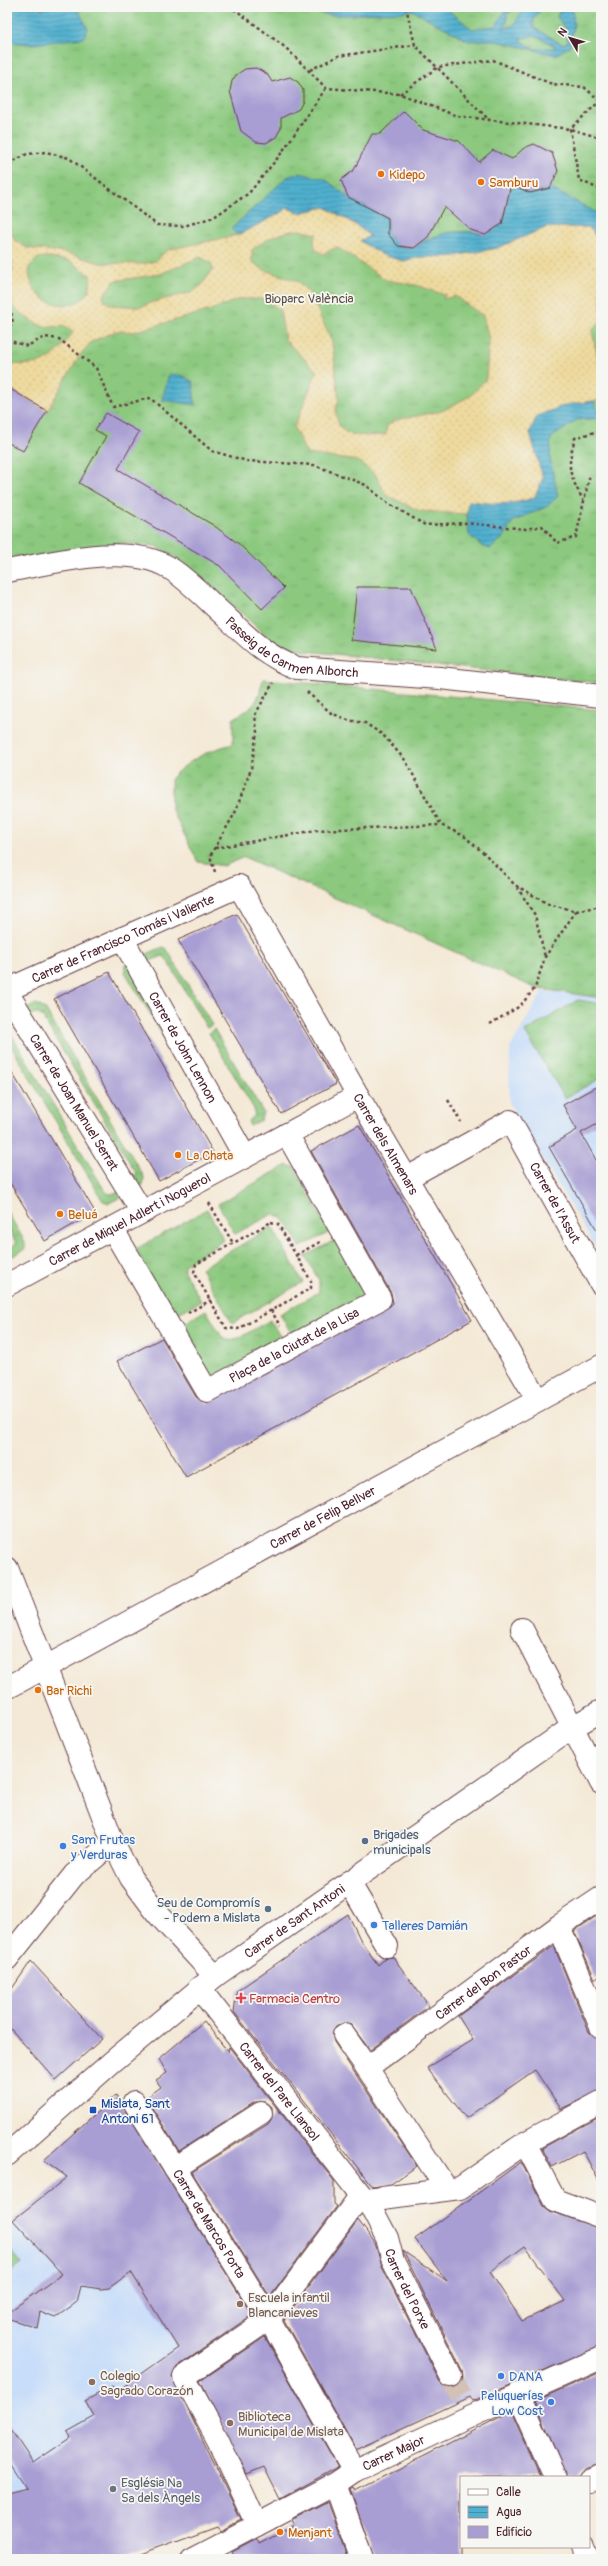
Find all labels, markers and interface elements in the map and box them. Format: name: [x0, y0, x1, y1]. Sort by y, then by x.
north arrow: [550, 18, 590, 58]
text: N: [555, 25, 570, 39]
place label: Kidepo: [389, 167, 425, 183]
marker: Kidepo: [376, 169, 386, 179]
place label: Samburu: [489, 175, 538, 191]
marker: Samburu: [476, 177, 486, 187]
park label: Bioparc València: [264, 291, 354, 307]
street label: Passeig de Carmen Alborch: [222, 614, 359, 681]
street label: Carrer de Francisco Tomás i Valiente: [29, 891, 218, 987]
street label: Carrer de John Lennon: [145, 989, 220, 1106]
street label: Carrer de Joan Manuel Serrat: [26, 1031, 122, 1174]
street label: Carrer dels Almenars: [349, 1091, 421, 1198]
place label: La Chata: [186, 1148, 233, 1164]
marker: La Chata: [173, 1150, 183, 1160]
street label: Carrer de l'Assut: [526, 1160, 584, 1247]
street label: Carrer de Miquel Adlert i Noguerol: [46, 1170, 214, 1270]
place label: Beluá: [68, 1207, 97, 1223]
marker: Beluá: [55, 1209, 65, 1219]
street label: Plaça de la Ciutat de la Lisa: [227, 1305, 362, 1387]
street label: Carrer de Felip Bellver: [267, 1482, 379, 1553]
place label: Bar Richi: [46, 1683, 92, 1699]
marker: Bar Richi: [33, 1685, 43, 1695]
place label: Brigades municipals: [373, 1827, 431, 1858]
place label: Sam Frutas y Verduras: [70, 1832, 135, 1863]
marker: Brigades municipals: [360, 1836, 370, 1846]
marker: Sam Frutas y Verduras: [58, 1841, 68, 1851]
street label: Carrer de Sant Antoni: [241, 1881, 348, 1962]
place label: Seu de Compromís - Podem a Mislata: [157, 1895, 260, 1926]
marker: Seu de Compromís - Podem a Mislata: [263, 1904, 273, 1914]
place label: Talleres Damián: [382, 1918, 468, 1934]
marker: Talleres Damián: [369, 1920, 379, 1930]
street label: Carrer del Bon Pastor: [432, 1942, 535, 2024]
place label: Farmacia Centro: [249, 1991, 340, 2007]
marker: Farmacia Centro: [236, 1993, 246, 2003]
street label: Carrer del Pare Llansol: [235, 2039, 323, 2145]
place label: Mislata, Sant Antoni 61: [101, 2096, 171, 2127]
marker: Mislata, Sant Antoni 61: [88, 2105, 98, 2115]
street label: Carrer de Marcos Porta: [169, 2167, 249, 2281]
street label: Carrer del Porxe: [381, 2247, 433, 2333]
place label: Escuela infantil Blancanieves: [248, 2290, 330, 2321]
marker: Escuela infantil Blancanieves: [235, 2299, 245, 2309]
place label: Colegio Sagrado Corazón: [100, 2368, 194, 2399]
place label: DANA: [509, 2369, 543, 2385]
marker: DANA: [496, 2371, 506, 2381]
marker: Colegio Sagrado Corazón: [87, 2377, 97, 2387]
place label: Peluquerías Low Cost: [481, 2388, 544, 2419]
marker: Peluquerías Low Cost: [546, 2397, 556, 2407]
place label: Biblioteca Municipal de Mislata: [238, 2409, 344, 2440]
marker: Biblioteca Municipal de Mislata: [225, 2418, 235, 2428]
street label: Carrer Major: [360, 2432, 428, 2475]
place label: Església Nª Sª dels Àngels: [121, 2475, 200, 2506]
legend: [460, 2476, 590, 2548]
marker: Església Nª Sª dels Àngels: [108, 2484, 118, 2494]
text: Calle: [496, 2485, 521, 2500]
text: Agua: [496, 2505, 522, 2520]
place label: Menjant: [288, 2525, 333, 2541]
text: Edificio: [496, 2525, 532, 2540]
marker: Menjant: [275, 2527, 285, 2537]

